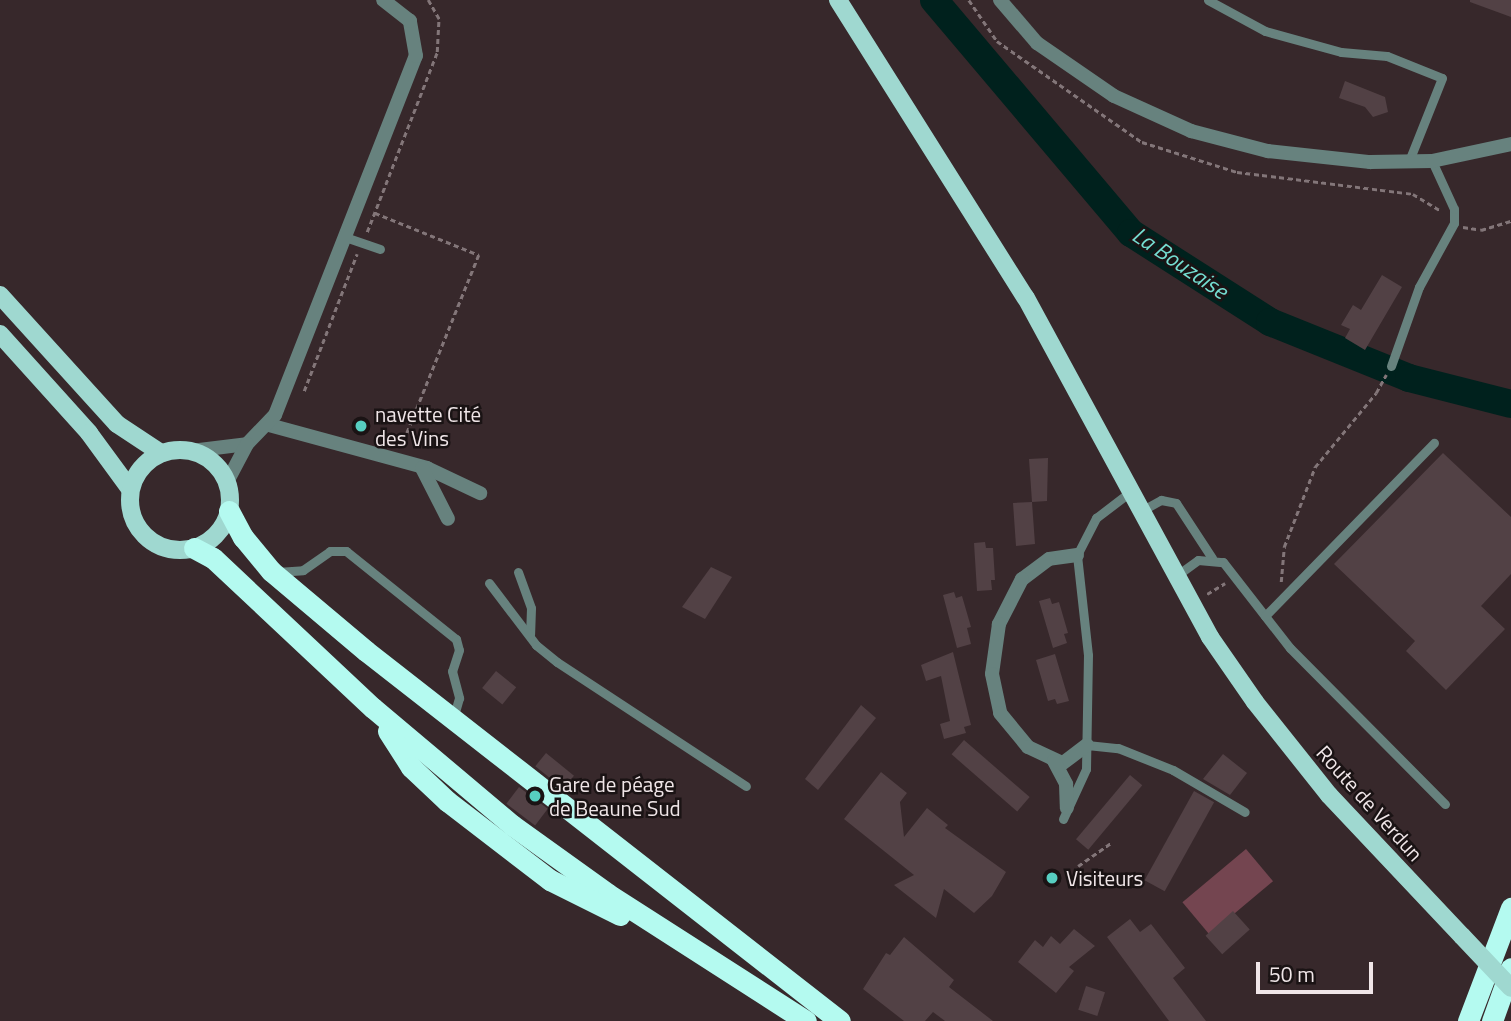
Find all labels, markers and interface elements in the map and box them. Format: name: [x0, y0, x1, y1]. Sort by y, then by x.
water label: La Bouzaise: [1127, 221, 1233, 305]
place label: navette Cité des Vins: [375, 401, 481, 451]
marker: navette Cité des Vins: [353, 418, 369, 434]
street label: Route de Verdun: [1312, 740, 1428, 866]
place label: Gare de péage de Beaune Sud: [549, 771, 681, 821]
marker: Gare de péage de Beaune Sud: [527, 788, 543, 804]
place label: Visiteurs: [1066, 865, 1143, 891]
marker: Visiteurs: [1044, 870, 1060, 886]
scale bar: [1259, 948, 1376, 992]
text: 50 m: [1269, 958, 1315, 990]

